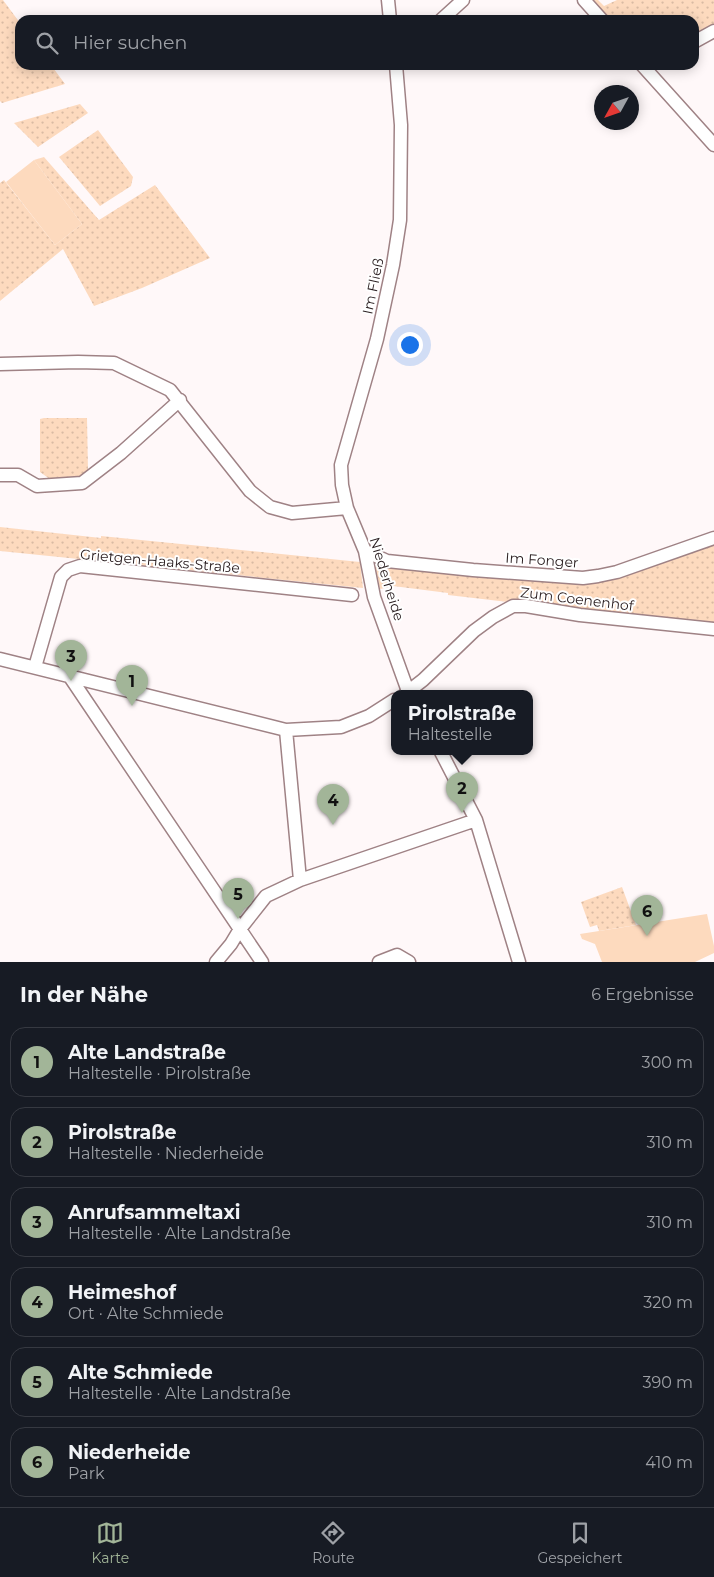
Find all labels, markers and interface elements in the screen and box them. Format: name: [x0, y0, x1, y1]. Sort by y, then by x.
search box: [15, 15, 699, 70]
icon: search: [33, 29, 61, 57]
text: Hier suchen: [73, 31, 187, 54]
north arrow: [594, 85, 639, 130]
street label: Im Fließ: [358, 256, 388, 316]
your location: [397, 332, 423, 358]
street label: Niederheide: [366, 535, 408, 623]
street label: Grietgen-Haaks-Straße: [79, 545, 241, 577]
street label: Im Fonger: [505, 548, 580, 572]
street label: Zum Coenenhof: [519, 583, 636, 615]
pin: 3: [55, 640, 87, 681]
pin: 1: [116, 665, 148, 706]
popup: [391, 690, 533, 755]
text: Pirolstraße: [408, 702, 516, 725]
text: Haltestelle: [408, 725, 492, 744]
pin: 2: [446, 772, 478, 813]
pin: 4: [317, 784, 349, 825]
pin: 5: [222, 878, 254, 919]
pin: 6: [631, 895, 663, 936]
text: In der Nähe: [20, 982, 148, 1007]
text: 6 Ergebnisse: [591, 985, 694, 1004]
text: Alte Landstraße: [68, 1041, 226, 1064]
text: 1: [34, 1053, 40, 1072]
text: 300 m: [642, 1053, 693, 1072]
text: Haltestelle · Pirolstraße: [68, 1064, 251, 1083]
text: Pirolstraße: [68, 1121, 177, 1144]
text: 2: [32, 1133, 42, 1152]
text: 310 m: [646, 1133, 693, 1152]
text: Haltestelle · Niederheide: [68, 1144, 264, 1163]
text: Anrufsammeltaxi: [68, 1201, 240, 1224]
text: 3: [32, 1213, 42, 1232]
text: 310 m: [646, 1213, 693, 1232]
text: Haltestelle · Alte Landstraße: [68, 1224, 291, 1243]
text: Heimeshof: [68, 1281, 176, 1304]
text: 4: [31, 1293, 43, 1312]
text: 320 m: [643, 1293, 693, 1312]
text: Ort · Alte Schmiede: [68, 1304, 224, 1323]
text: Alte Schmiede: [68, 1361, 213, 1384]
text: 5: [32, 1373, 42, 1392]
text: 390 m: [642, 1373, 693, 1392]
text: Haltestelle · Alte Landstraße: [68, 1384, 291, 1403]
text: Niederheide: [68, 1441, 190, 1464]
text: 6: [32, 1453, 42, 1472]
text: 410 m: [645, 1453, 693, 1472]
text: Park: [68, 1464, 105, 1483]
tab: Karte: [92, 1519, 129, 1567]
tab: Route: [312, 1519, 354, 1567]
tab: Gespeichert: [537, 1519, 622, 1567]

